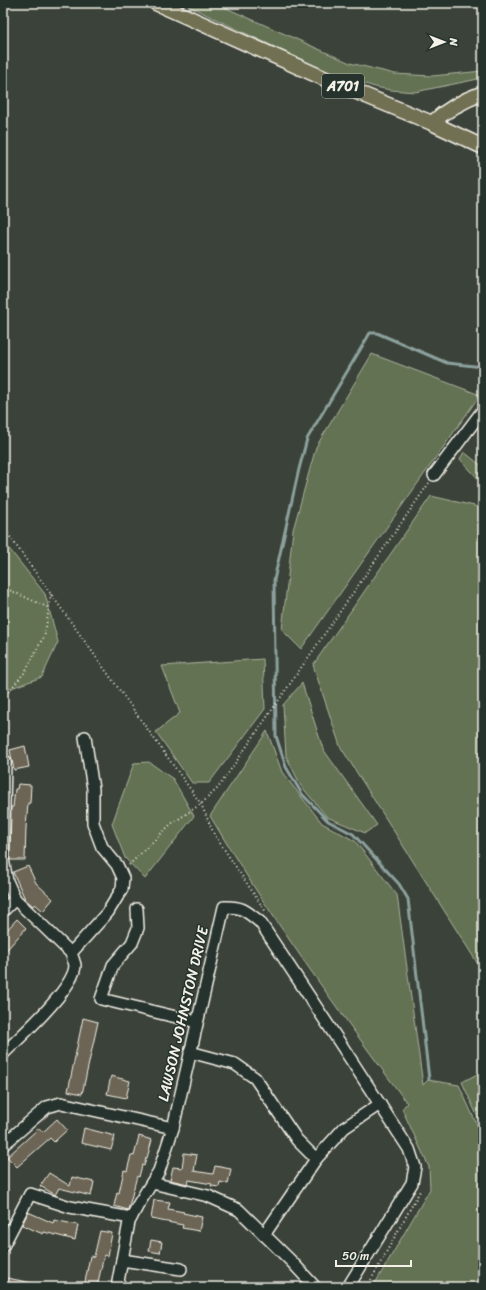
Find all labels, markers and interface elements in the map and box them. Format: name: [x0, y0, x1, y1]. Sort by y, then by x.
north arrow: [424, 22, 464, 62]
text: N: [444, 37, 463, 46]
road number: A701: [322, 74, 364, 98]
street label: LAWSON JOHNSTON DRIVE: [150, 922, 216, 1104]
scale bar: [336, 1242, 411, 1268]
text: 50 m: [342, 1245, 369, 1267]

